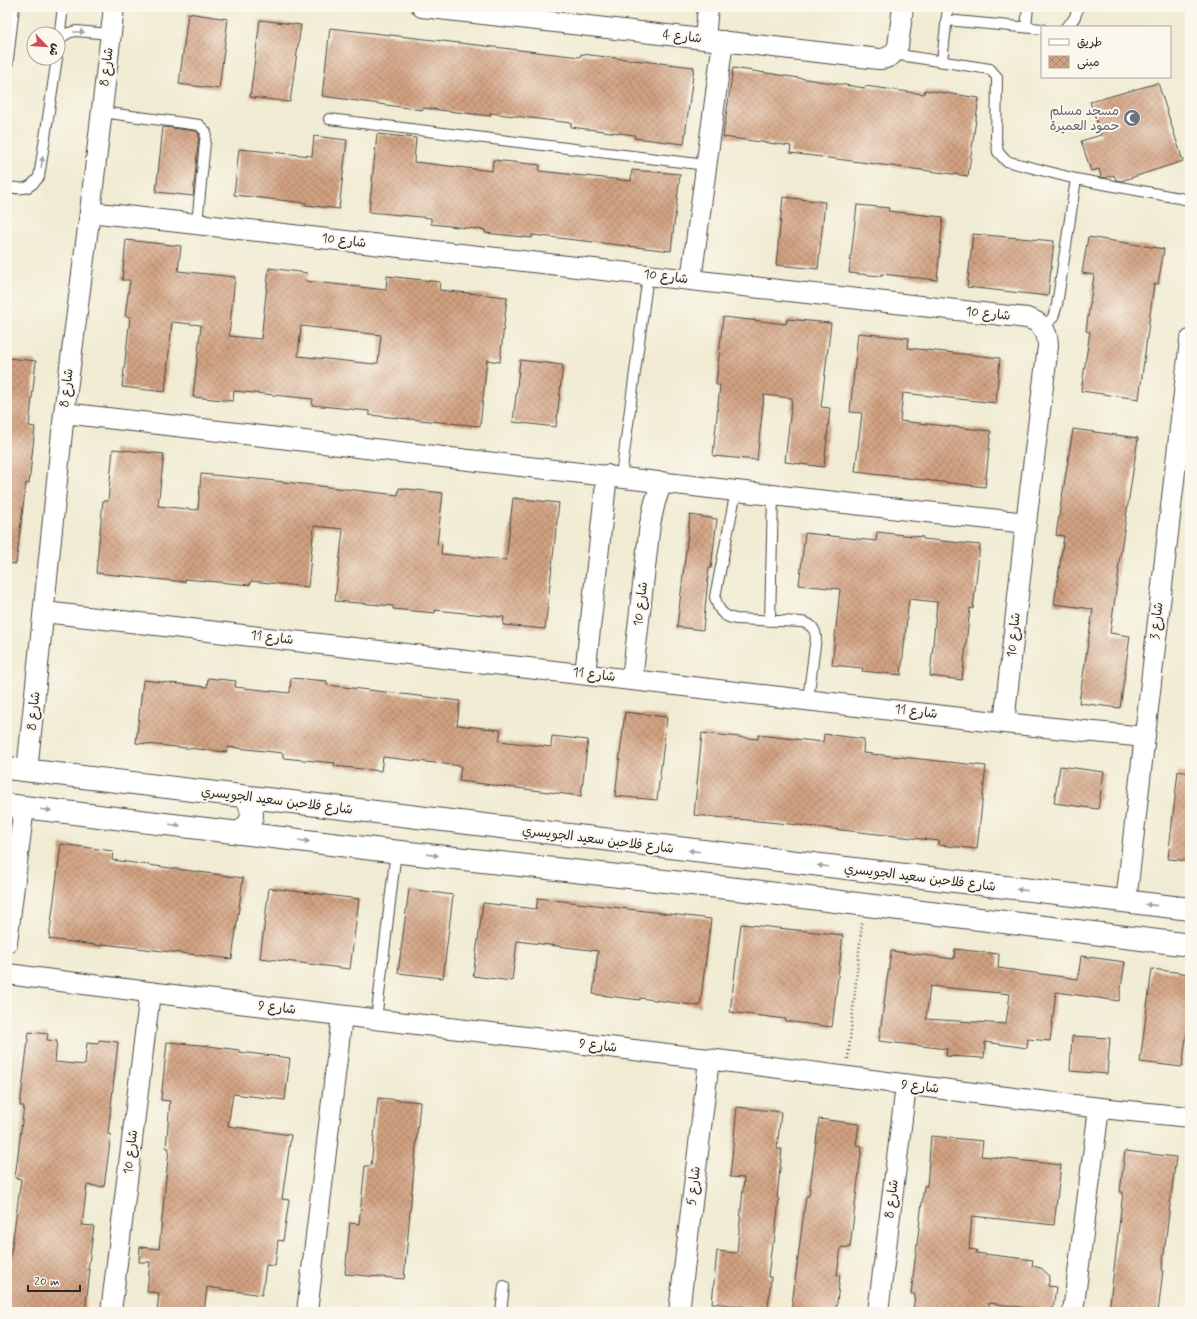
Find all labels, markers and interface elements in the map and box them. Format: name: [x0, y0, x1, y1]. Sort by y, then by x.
north arrow: [26, 26, 66, 66]
street label: شارع 4: [662, 26, 702, 48]
legend: [1041, 26, 1171, 78]
one-way arrow: [73, 29, 86, 35]
text: طريق: [1077, 35, 1102, 51]
text: ش: [45, 41, 63, 58]
street label: شارع 8: [96, 47, 118, 87]
text: مبنى: [1077, 55, 1100, 71]
place label: مسجد مسلم حمود العميرة: [1050, 103, 1120, 135]
mosque icon: مسجد مسلم حمود العميرة: [1122, 108, 1142, 128]
one-way arrow: [39, 156, 45, 168]
street label: شارع 10: [321, 230, 367, 252]
street label: شارع 10: [643, 266, 689, 288]
street label: شارع 10: [965, 303, 1011, 325]
street label: شارع 8: [56, 368, 78, 408]
street label: شارع 10: [630, 581, 652, 627]
street label: شارع 3: [1147, 601, 1167, 641]
street label: شارع 10: [1003, 612, 1025, 658]
street label: شارع 11: [250, 627, 294, 649]
street label: شارع 11: [572, 664, 616, 686]
street label: شارع 8: [24, 691, 44, 731]
street label: شارع 11: [894, 701, 938, 723]
street label: شارع فلاحبن سعيد الجويسري: [200, 783, 354, 819]
one-way arrow: [40, 807, 52, 813]
one-way arrow: [169, 822, 181, 828]
street label: شارع فلاحبن سعيد الجويسري: [521, 822, 675, 858]
one-way arrow: [298, 837, 310, 844]
one-way arrow: [688, 848, 700, 854]
one-way arrow: [427, 852, 439, 859]
street label: شارع فلاحبن سعيد الجويسري: [843, 860, 997, 896]
one-way arrow: [817, 863, 830, 869]
one-way arrow: [1016, 887, 1028, 893]
one-way arrow: [1145, 902, 1157, 908]
street label: شارع 9: [257, 997, 297, 1019]
street label: شارع 9: [578, 1035, 618, 1057]
street label: شارع 9: [900, 1076, 940, 1098]
street label: شارع 10: [120, 1129, 142, 1175]
street label: شارع 5: [683, 1165, 705, 1207]
street label: شارع 8: [881, 1179, 903, 1219]
scale bar: [28, 1267, 80, 1293]
text: 20 m: [34, 1274, 60, 1290]

